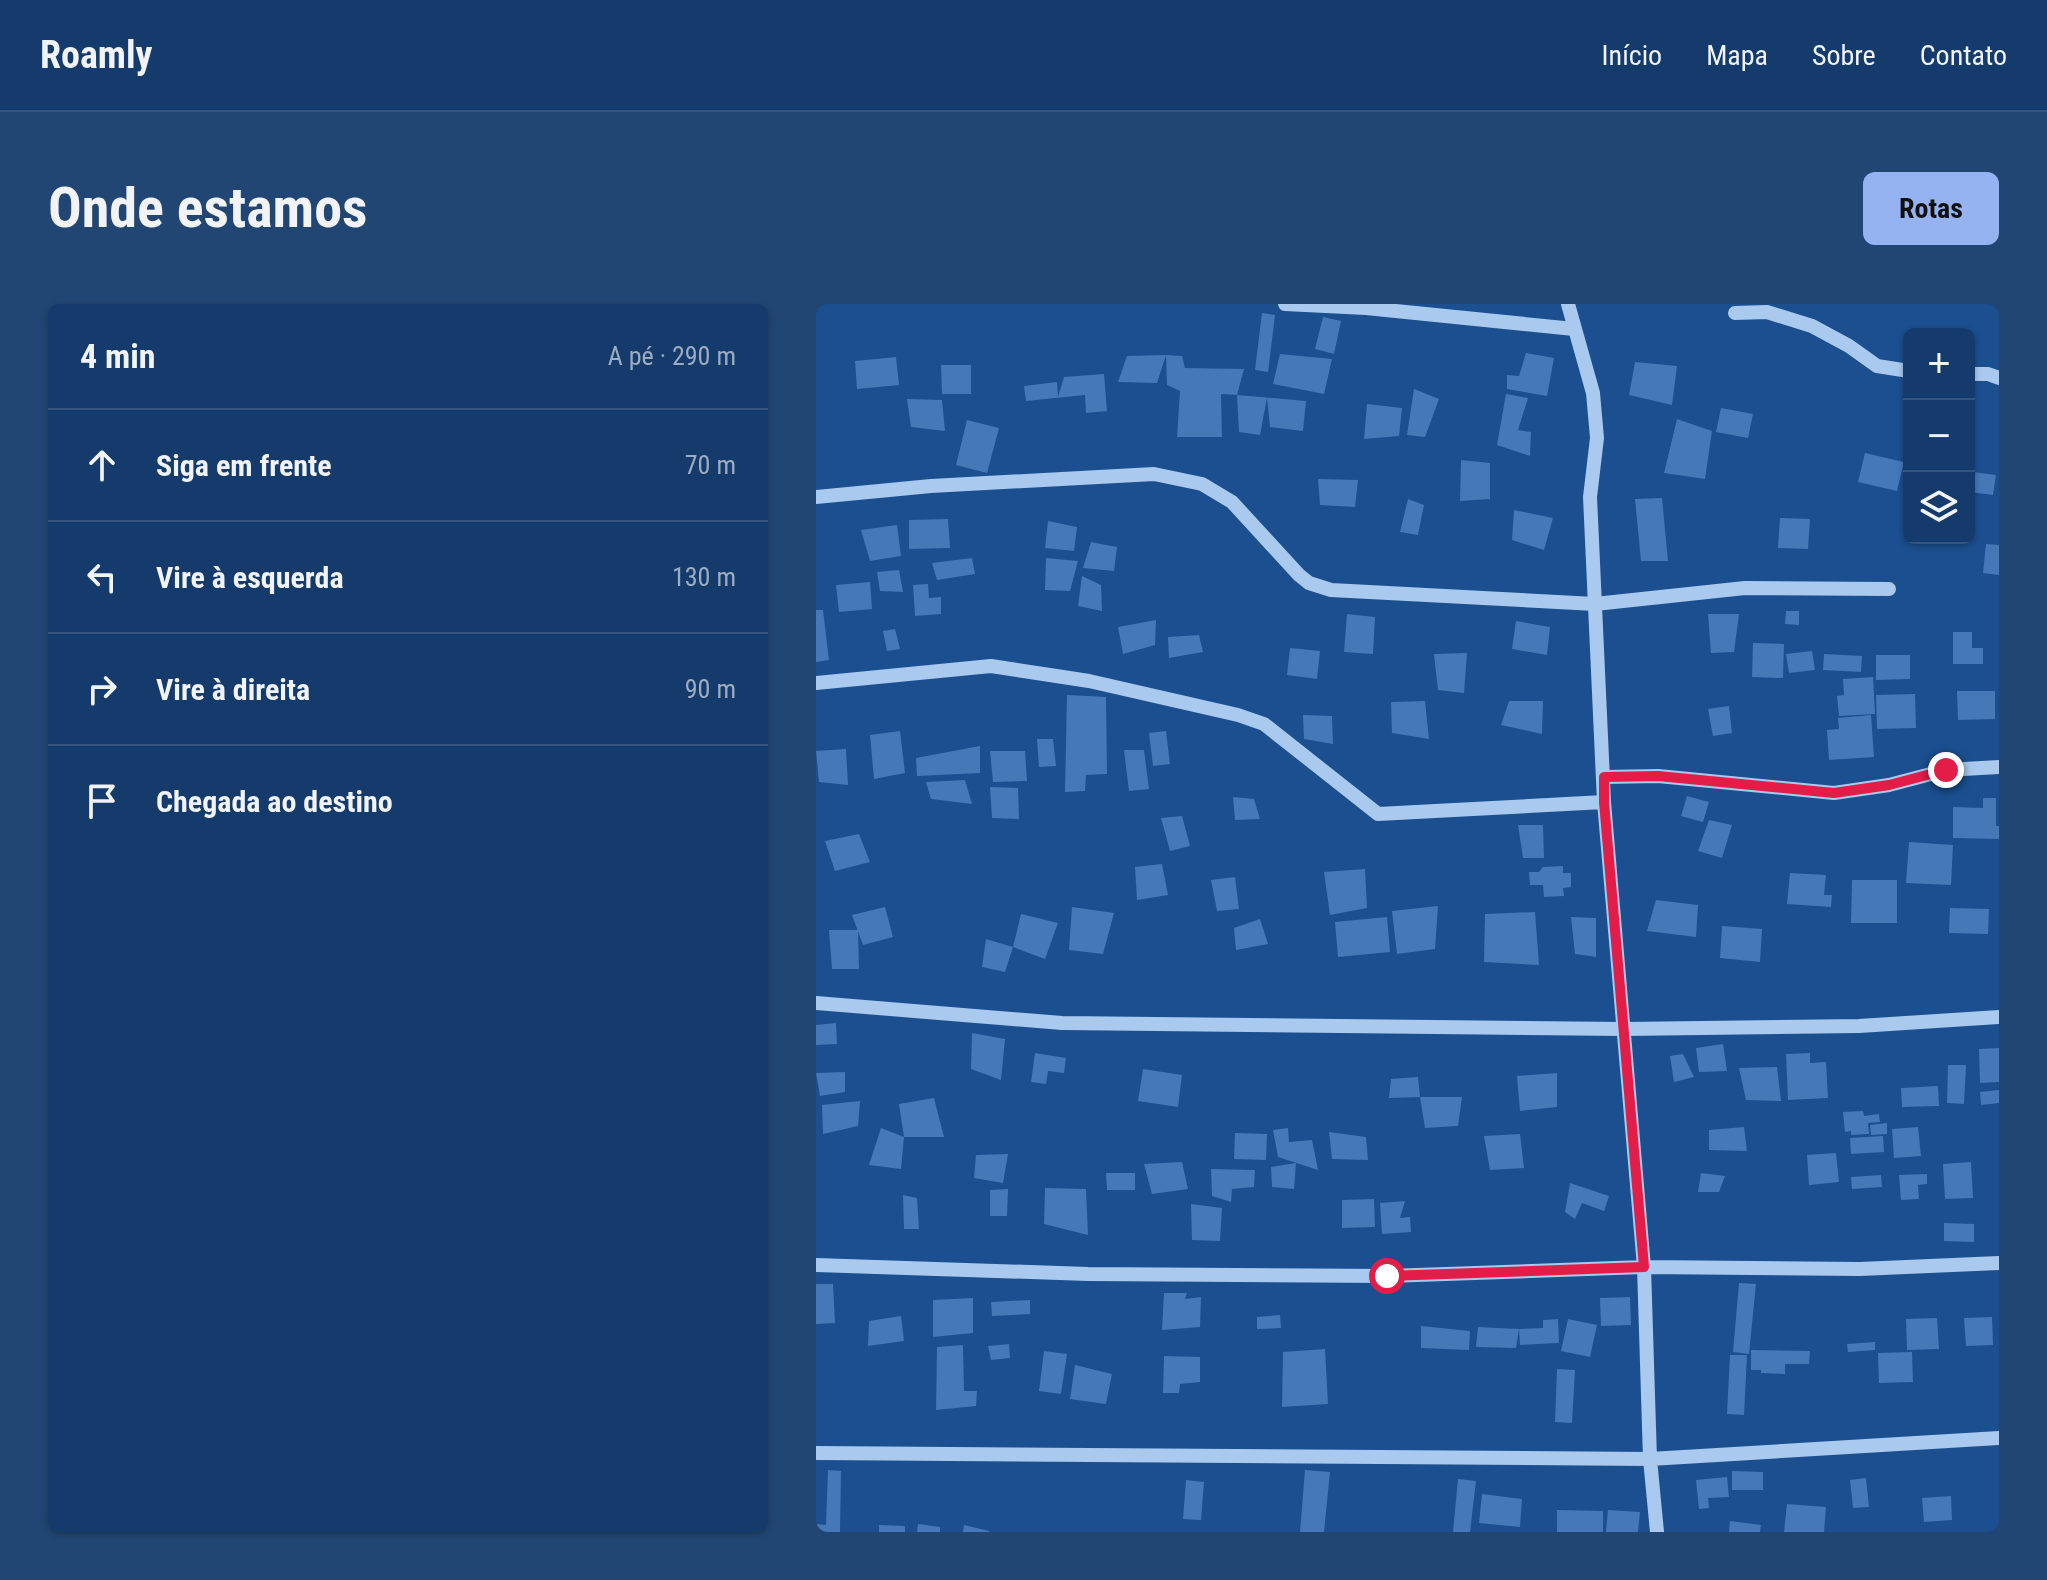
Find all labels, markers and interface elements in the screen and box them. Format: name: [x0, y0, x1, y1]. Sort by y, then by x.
text: Roamly: [40, 33, 153, 77]
text: Início: [1602, 39, 1662, 72]
text: Mapa: [1706, 39, 1768, 72]
text: Sobre: [1812, 39, 1876, 72]
text: Contato: [1920, 39, 2007, 72]
button: Rotas: [1863, 172, 1999, 245]
text: Onde estamos: [48, 175, 367, 241]
map controls: [1903, 328, 1975, 544]
button: +: [1903, 328, 1975, 400]
text: 4 min: [80, 336, 156, 376]
text: A pé · 290 m: [608, 341, 736, 371]
button: −: [1903, 400, 1975, 472]
icon: ahead: [80, 443, 124, 487]
text: Siga em frente: [156, 448, 332, 483]
text: 70 m: [685, 450, 736, 480]
button: layers: [1903, 472, 1975, 544]
icon: left: [80, 555, 124, 599]
text: Vire à esquerda: [156, 560, 344, 595]
text: 130 m: [672, 562, 736, 592]
icon: right: [80, 667, 124, 711]
text: Vire à direita: [156, 672, 310, 707]
text: 90 m: [685, 674, 736, 704]
route end: [1928, 752, 1964, 788]
icon: arrive: [80, 779, 124, 823]
text: Chegada ao destino: [156, 784, 393, 819]
route start: [1369, 1258, 1405, 1294]

